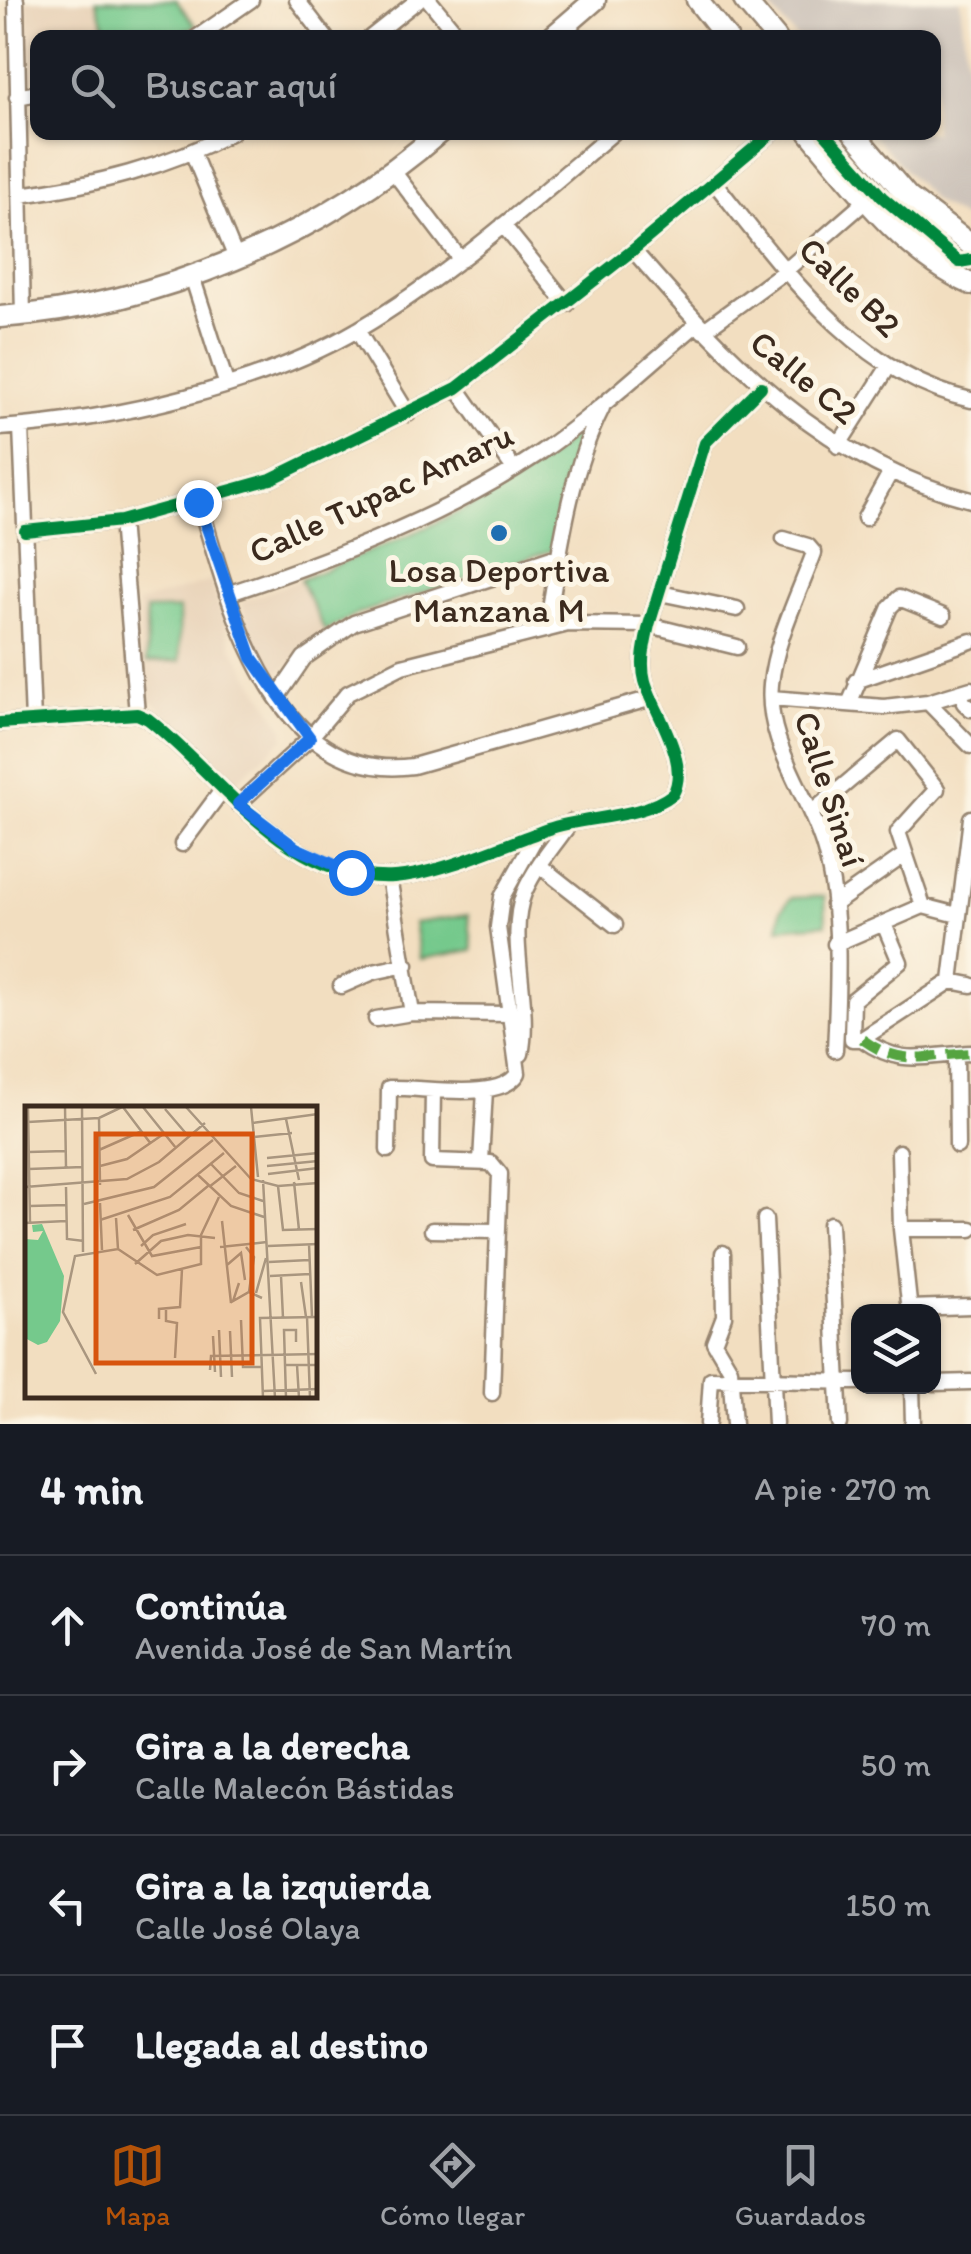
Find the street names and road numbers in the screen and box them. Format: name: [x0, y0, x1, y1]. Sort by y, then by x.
street label: Calle B2: [790, 228, 910, 346]
street label: Calle C2: [742, 321, 866, 433]
street label: Calle Tupac Amaru: [242, 413, 520, 573]
street label: Calle Sinaí: [785, 706, 875, 872]

